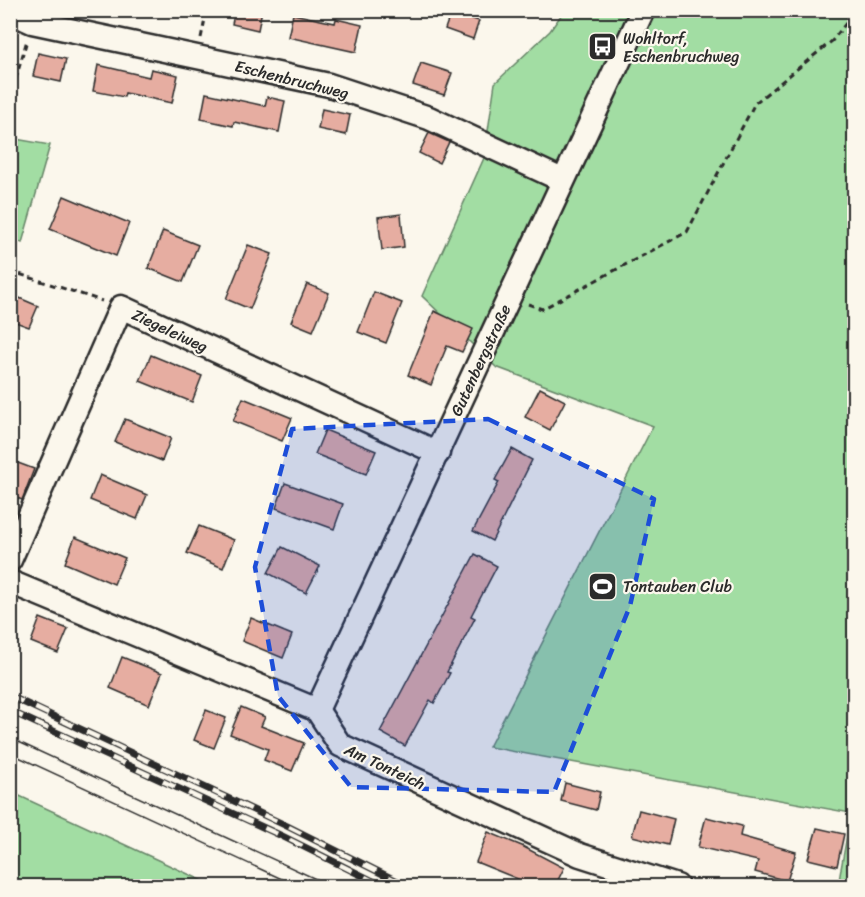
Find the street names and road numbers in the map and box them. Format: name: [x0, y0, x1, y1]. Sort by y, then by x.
street label: Eschenbruchweg: [232, 51, 352, 108]
street label: Gutenbergstraße: [442, 299, 519, 421]
street label: Ziegeleiweg: [127, 300, 213, 361]
street label: Am Tonteich: [339, 735, 430, 798]

